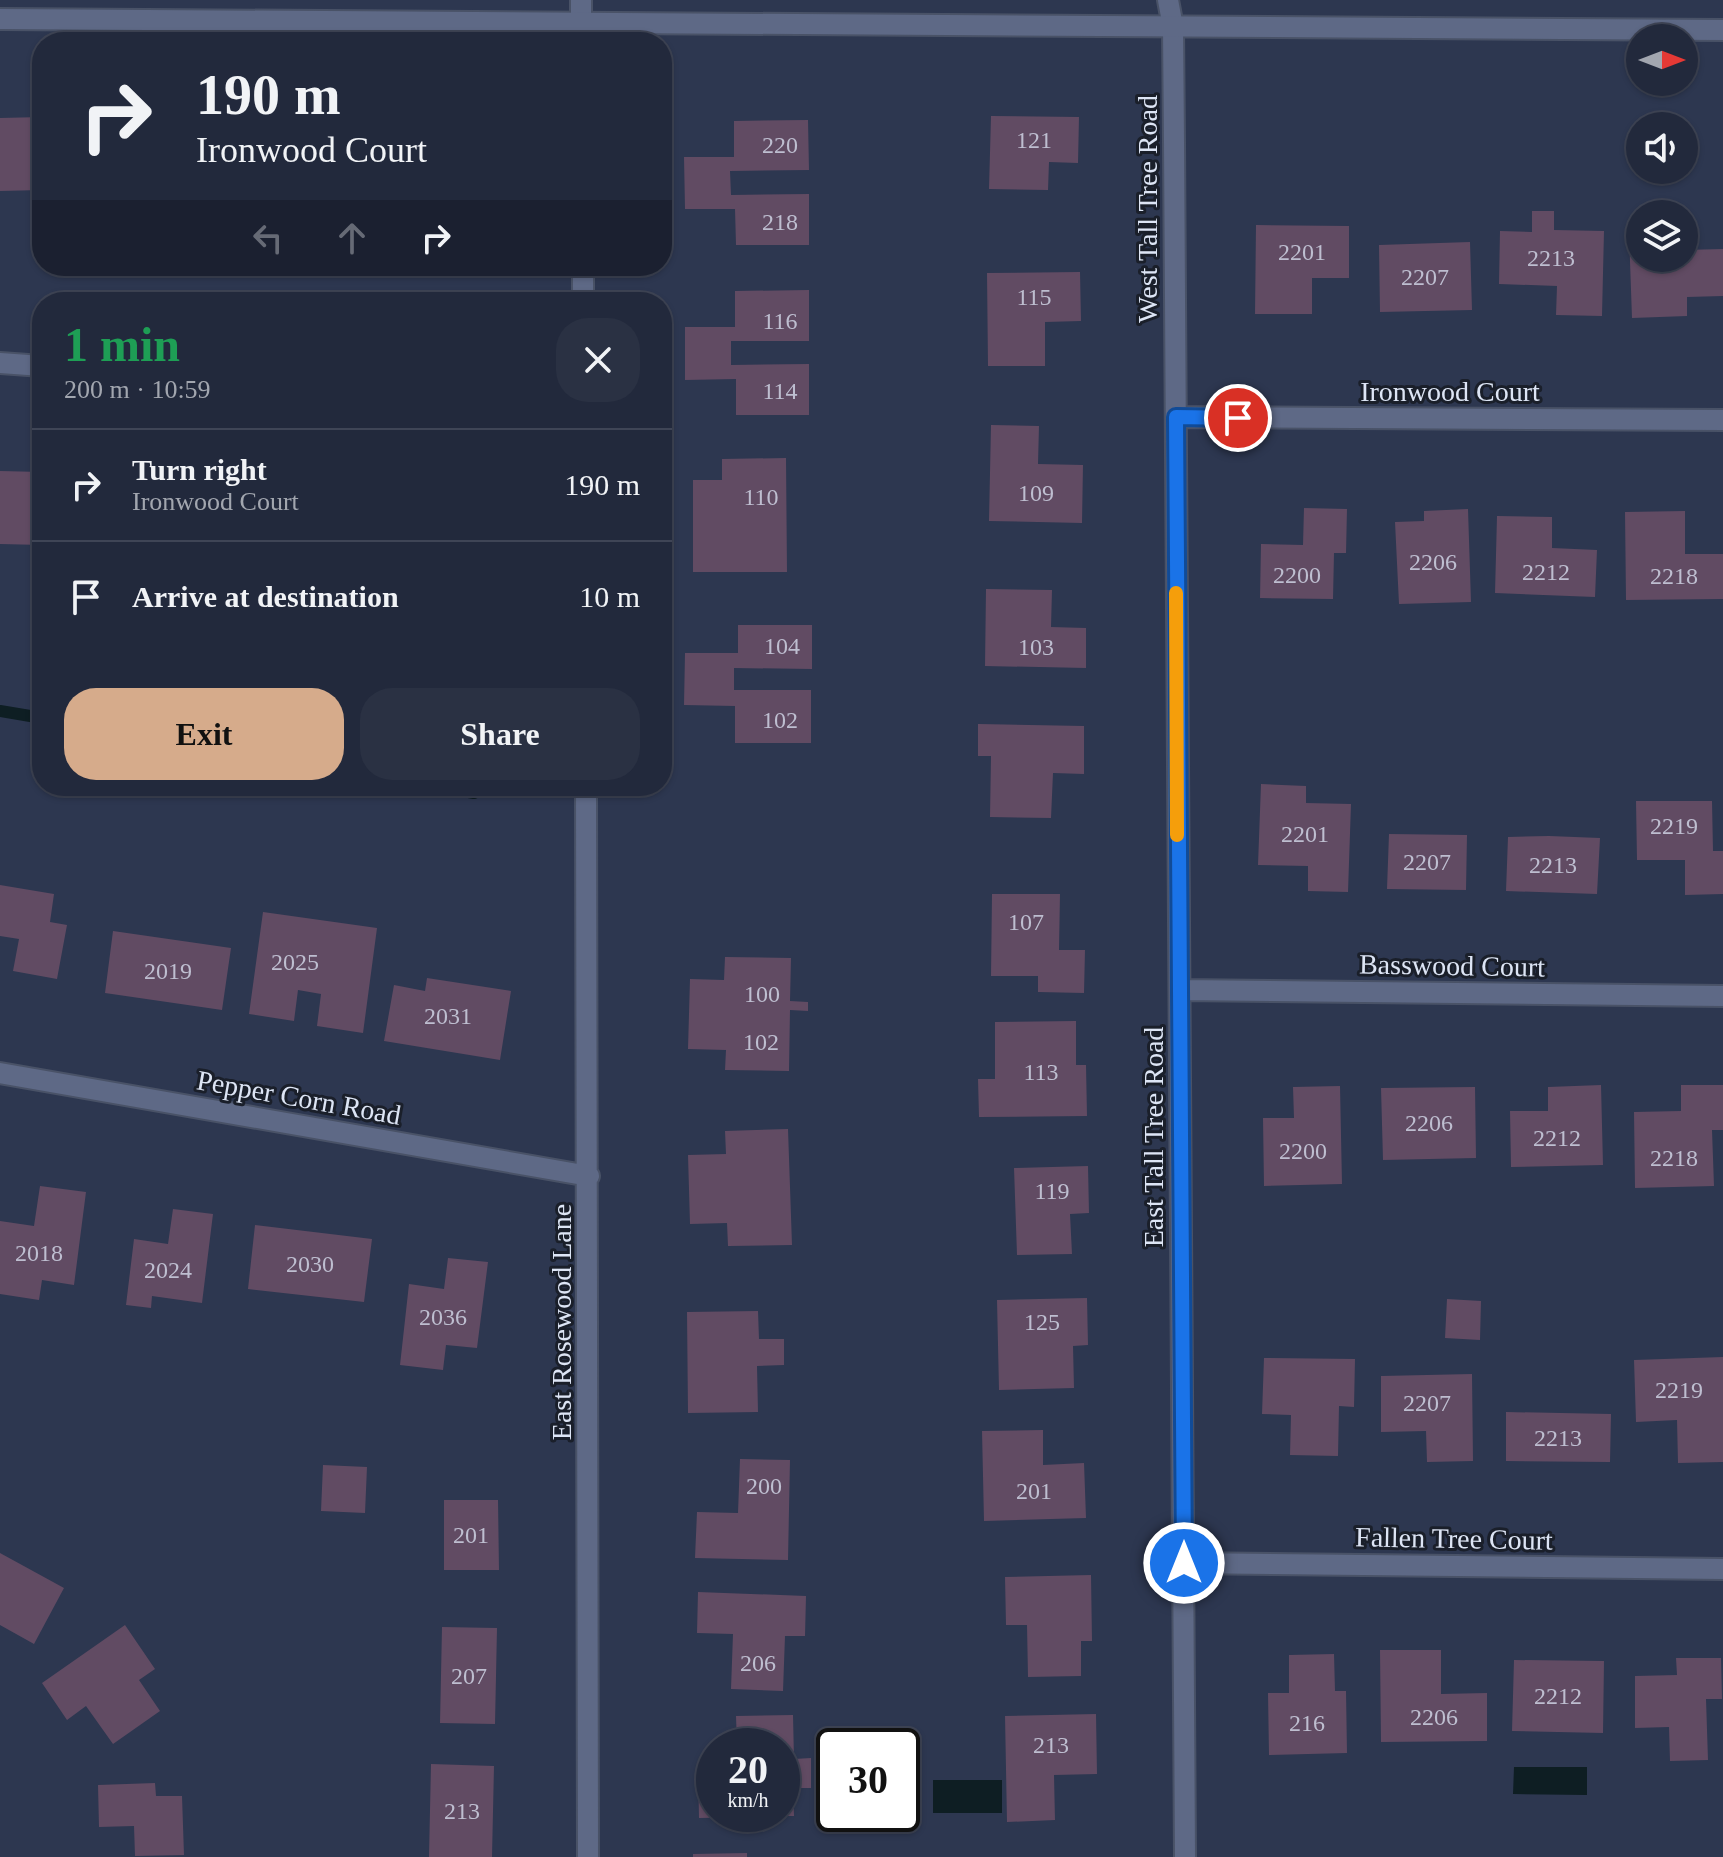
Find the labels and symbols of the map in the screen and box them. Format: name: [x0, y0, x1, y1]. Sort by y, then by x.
north arrow: [1626, 24, 1698, 96]
street label: West Tall Tree Road: [1132, 95, 1163, 323]
house number: 121: [1016, 127, 1052, 153]
house number: 220: [762, 132, 798, 158]
house number: 218: [762, 209, 798, 235]
house number: 2201: [1278, 239, 1326, 265]
house number: 2213: [1527, 245, 1575, 271]
house number: 2207: [1401, 264, 1449, 290]
house number: 115: [1016, 284, 1052, 310]
house number: 116: [762, 308, 798, 334]
street label: Ironwood Court: [1360, 376, 1540, 407]
house number: 114: [762, 378, 798, 404]
pin: [1204, 384, 1272, 452]
house number: 109: [1018, 480, 1054, 506]
house number: 110: [743, 484, 779, 510]
house number: 2206: [1409, 549, 1457, 575]
house number: 2212: [1522, 559, 1570, 585]
house number: 2200: [1273, 562, 1321, 588]
house number: 2218: [1650, 563, 1698, 589]
house number: 104: [764, 633, 800, 659]
house number: 103: [1018, 634, 1054, 660]
house number: 102: [762, 707, 798, 733]
house number: 2219: [1650, 813, 1698, 839]
house number: 2201: [1281, 821, 1329, 847]
house number: 2207: [1403, 849, 1451, 875]
house number: 2213: [1529, 852, 1577, 878]
house number: 107: [1008, 909, 1044, 935]
street label: Basswood Court: [1359, 948, 1545, 983]
house number: 2025: [271, 949, 319, 975]
house number: 2019: [144, 958, 192, 984]
house number: 100: [744, 981, 780, 1007]
house number: 2031: [424, 1003, 472, 1029]
street label: East Tall Tree Road: [1138, 1027, 1169, 1247]
house number: 102: [743, 1029, 779, 1055]
house number: 113: [1023, 1059, 1059, 1085]
street label: Pepper Corn Road: [194, 1064, 403, 1131]
house number: 2206: [1405, 1110, 1453, 1136]
house number: 2212: [1533, 1125, 1581, 1151]
house number: 2200: [1279, 1138, 1327, 1164]
house number: 2218: [1650, 1145, 1698, 1171]
house number: 119: [1034, 1178, 1070, 1204]
street label: East Rosewood Lane: [546, 1204, 577, 1440]
house number: 2018: [15, 1240, 63, 1266]
house number: 2030: [286, 1251, 334, 1277]
house number: 2024: [144, 1257, 192, 1283]
house number: 2036: [419, 1304, 467, 1330]
house number: 125: [1024, 1309, 1060, 1335]
house number: 2219: [1655, 1377, 1703, 1403]
house number: 2207: [1403, 1390, 1451, 1416]
house number: 2213: [1534, 1425, 1582, 1451]
house number: 200: [746, 1473, 782, 1499]
house number: 201: [1016, 1478, 1052, 1504]
position arrow: [1142, 1521, 1226, 1605]
street label: Fallen Tree Court: [1355, 1521, 1553, 1556]
house number: 201: [453, 1522, 489, 1548]
house number: 206: [740, 1650, 776, 1676]
house number: 207: [451, 1663, 487, 1689]
house number: 2212: [1534, 1683, 1582, 1709]
house number: 2206: [1410, 1704, 1458, 1730]
house number: 216: [1289, 1710, 1325, 1736]
speed limit sign: 30: [816, 1728, 920, 1832]
house number: 213: [1033, 1732, 1069, 1758]
house number: 213: [444, 1798, 480, 1824]

